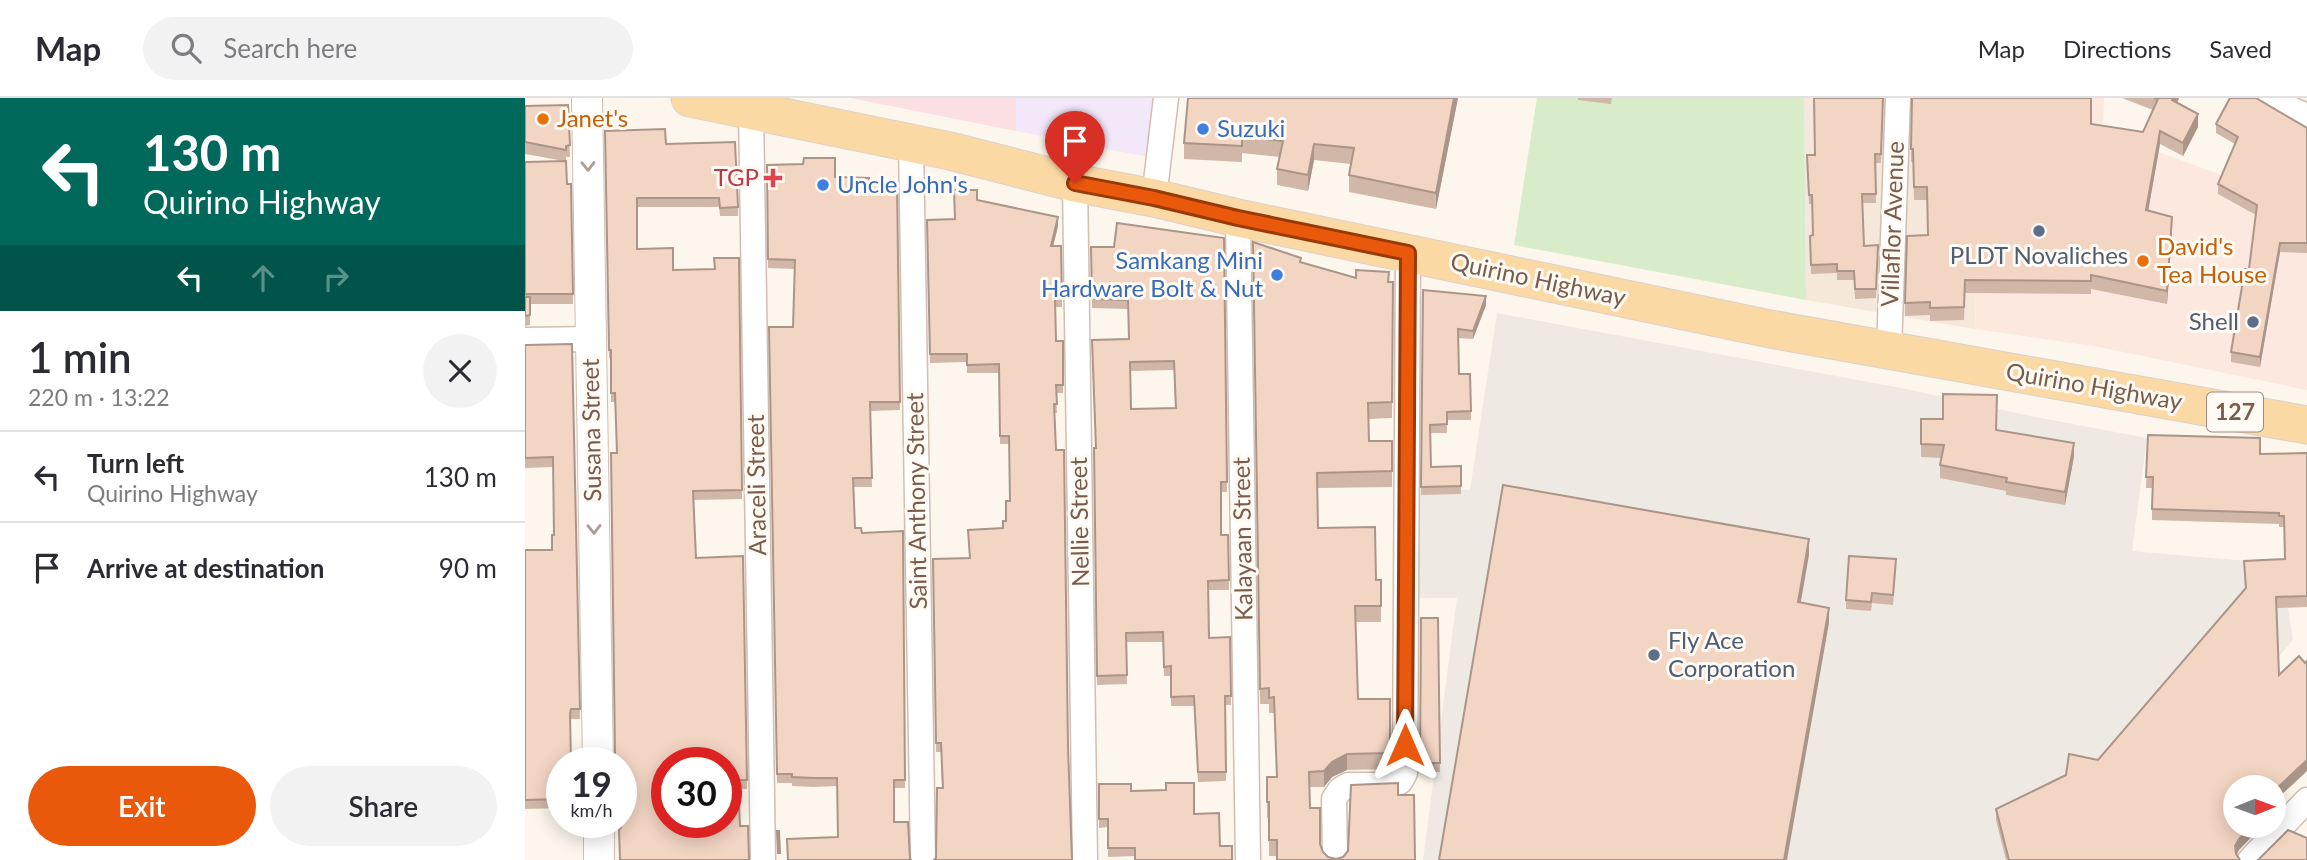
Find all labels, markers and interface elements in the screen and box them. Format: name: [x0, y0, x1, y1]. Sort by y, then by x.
search box: [143, 17, 633, 80]
text: Map: [35, 28, 101, 68]
icon: search: [167, 29, 205, 67]
text: Search here: [223, 32, 357, 64]
text: Map: [1978, 34, 2025, 63]
text: Directions: [2063, 34, 2171, 63]
text: Saved: [2209, 34, 2272, 63]
place label: Janet's: [557, 103, 628, 132]
marker: Janet's: [535, 111, 551, 127]
pin: [1045, 111, 1105, 183]
place label: Suzuki: [1217, 113, 1285, 142]
marker: Suzuki: [1195, 121, 1211, 137]
icon: arrive: [1056, 122, 1094, 160]
text: 130 m: [143, 123, 281, 181]
icon: left: [28, 126, 119, 217]
street label: Villaflor Avenue: [1874, 141, 1909, 307]
one-way arrow: [580, 161, 596, 172]
place label: TGP: [714, 162, 759, 191]
place label: Uncle John's: [837, 169, 968, 198]
marker: TGP: [765, 170, 781, 186]
marker: Uncle John's: [815, 177, 831, 193]
text: Quirino Highway: [143, 182, 381, 221]
marker: PLDT Novaliches: [2031, 223, 2047, 239]
place label: David's Tea House: [2157, 231, 2267, 288]
place label: PLDT Novaliches: [1950, 240, 2128, 269]
place label: Samkang Mini Hardware Bolt & Nut: [1041, 245, 1263, 302]
street label: Quirino Highway: [1448, 246, 1629, 311]
marker: David's Tea House: [2135, 253, 2151, 269]
icon: left: [171, 259, 209, 297]
icon: ahead: [244, 259, 282, 297]
icon: right: [317, 259, 355, 297]
marker: Samkang Mini Hardware Bolt & Nut: [1269, 267, 1285, 283]
place label: Shell: [2189, 306, 2239, 335]
marker: Shell: [2245, 314, 2261, 330]
text: 1 min: [28, 332, 132, 382]
button: close: [423, 334, 497, 408]
street label: Quirino Highway: [2004, 356, 2185, 415]
street label: Susana Street: [575, 358, 606, 502]
text: 220 m · 13:22: [28, 383, 170, 411]
street label: Saint Anthony Street: [899, 392, 932, 610]
road number: 127: [2207, 392, 2263, 432]
street label: Araceli Street: [740, 414, 771, 556]
text: Turn left: [87, 447, 184, 479]
street label: Nellie Street: [1063, 457, 1094, 587]
street label: Kalayaan Street: [1226, 457, 1257, 621]
icon: left: [28, 458, 66, 496]
text: 130 m: [424, 461, 497, 493]
text: Quirino Highway: [87, 479, 258, 507]
one-way arrow: [586, 525, 602, 535]
icon: arrive: [28, 549, 66, 587]
text: Arrive at destination: [87, 552, 324, 584]
text: 90 m: [439, 552, 497, 584]
place label: Fly Ace Corporation: [1668, 625, 1795, 682]
marker: Fly Ace Corporation: [1646, 647, 1662, 663]
position arrow: [1368, 708, 1442, 782]
speed limit sign: 30: [651, 747, 742, 838]
text: 19: [571, 762, 612, 804]
button: Exit: [28, 766, 256, 846]
button: Share: [270, 766, 497, 846]
north arrow: [2223, 775, 2285, 838]
map controls: [2223, 775, 2286, 838]
text: km/h: [570, 799, 613, 821]

